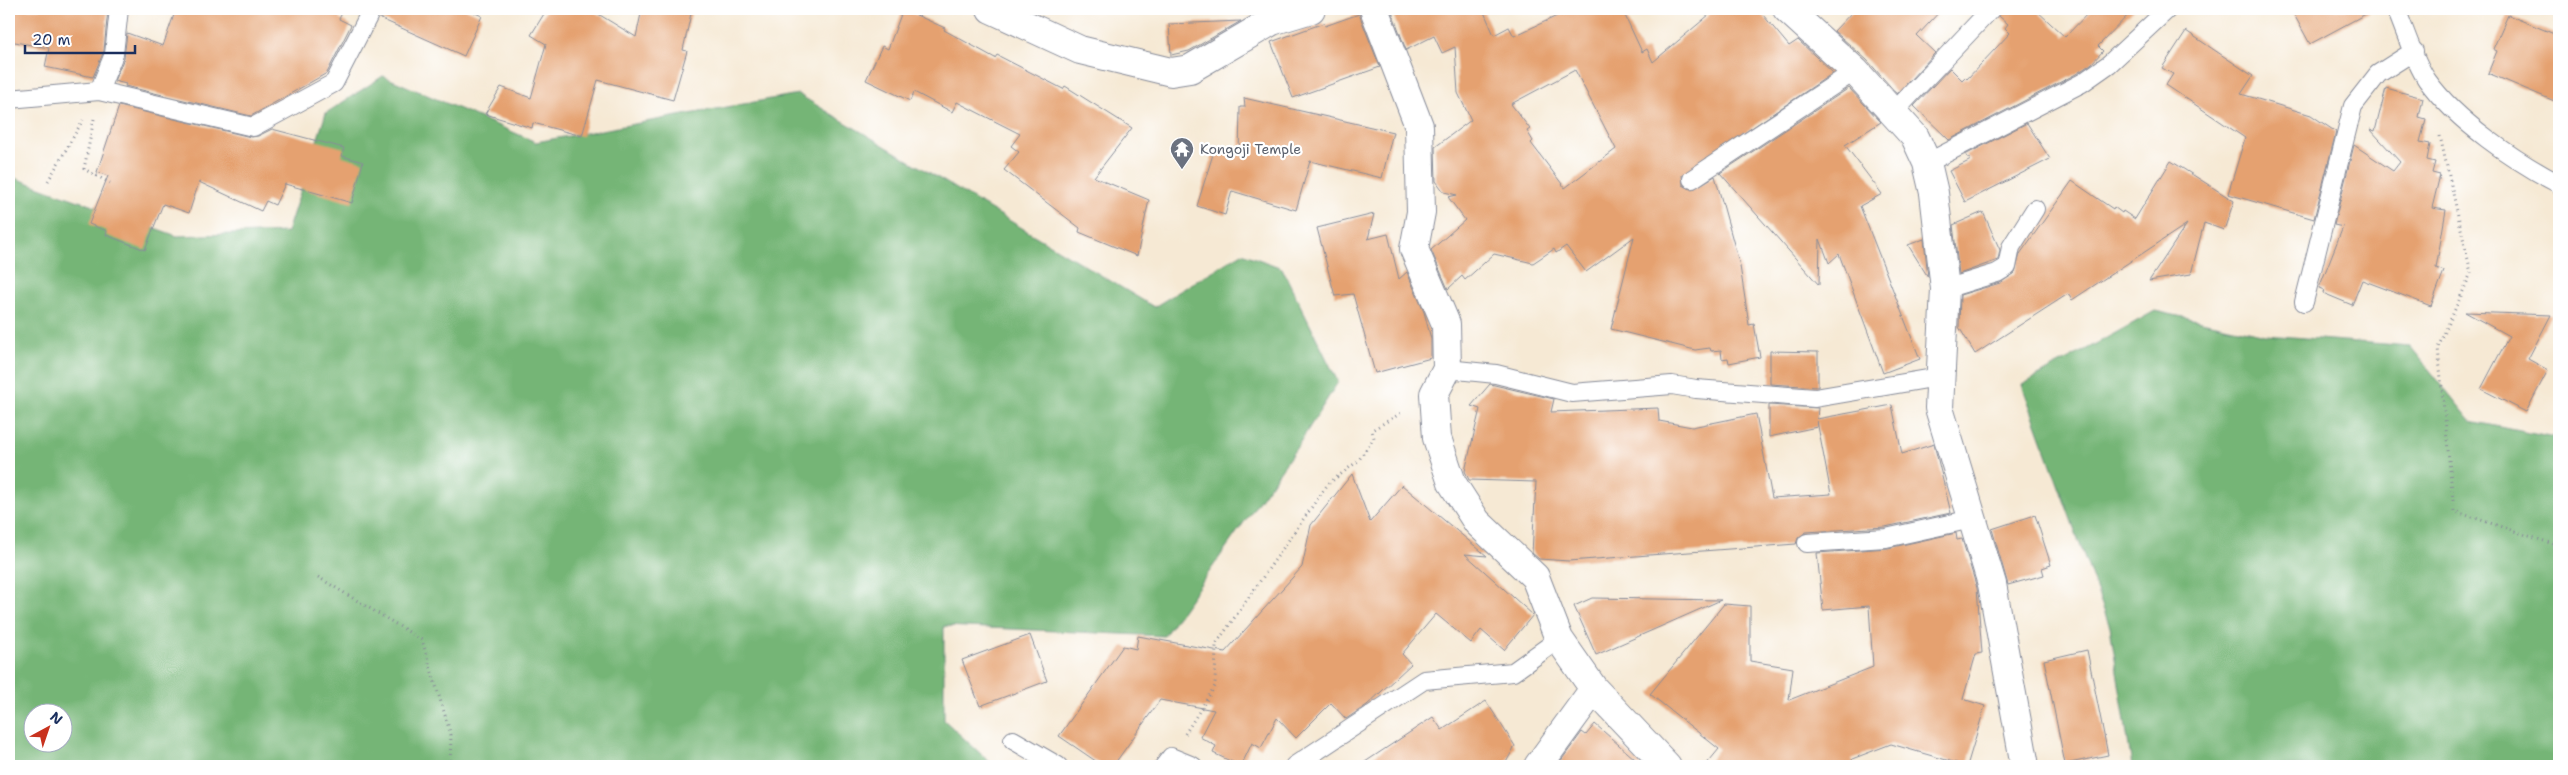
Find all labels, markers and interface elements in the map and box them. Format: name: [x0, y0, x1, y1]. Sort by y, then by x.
scale bar: [25, 22, 135, 54]
text: 20 m: [32, 30, 71, 50]
temple icon: Kongoji Temple: [1169, 136, 1195, 170]
place label: Kongoji Temple: [1200, 140, 1301, 158]
north arrow: [22, 702, 72, 752]
text: N: [46, 708, 66, 729]

